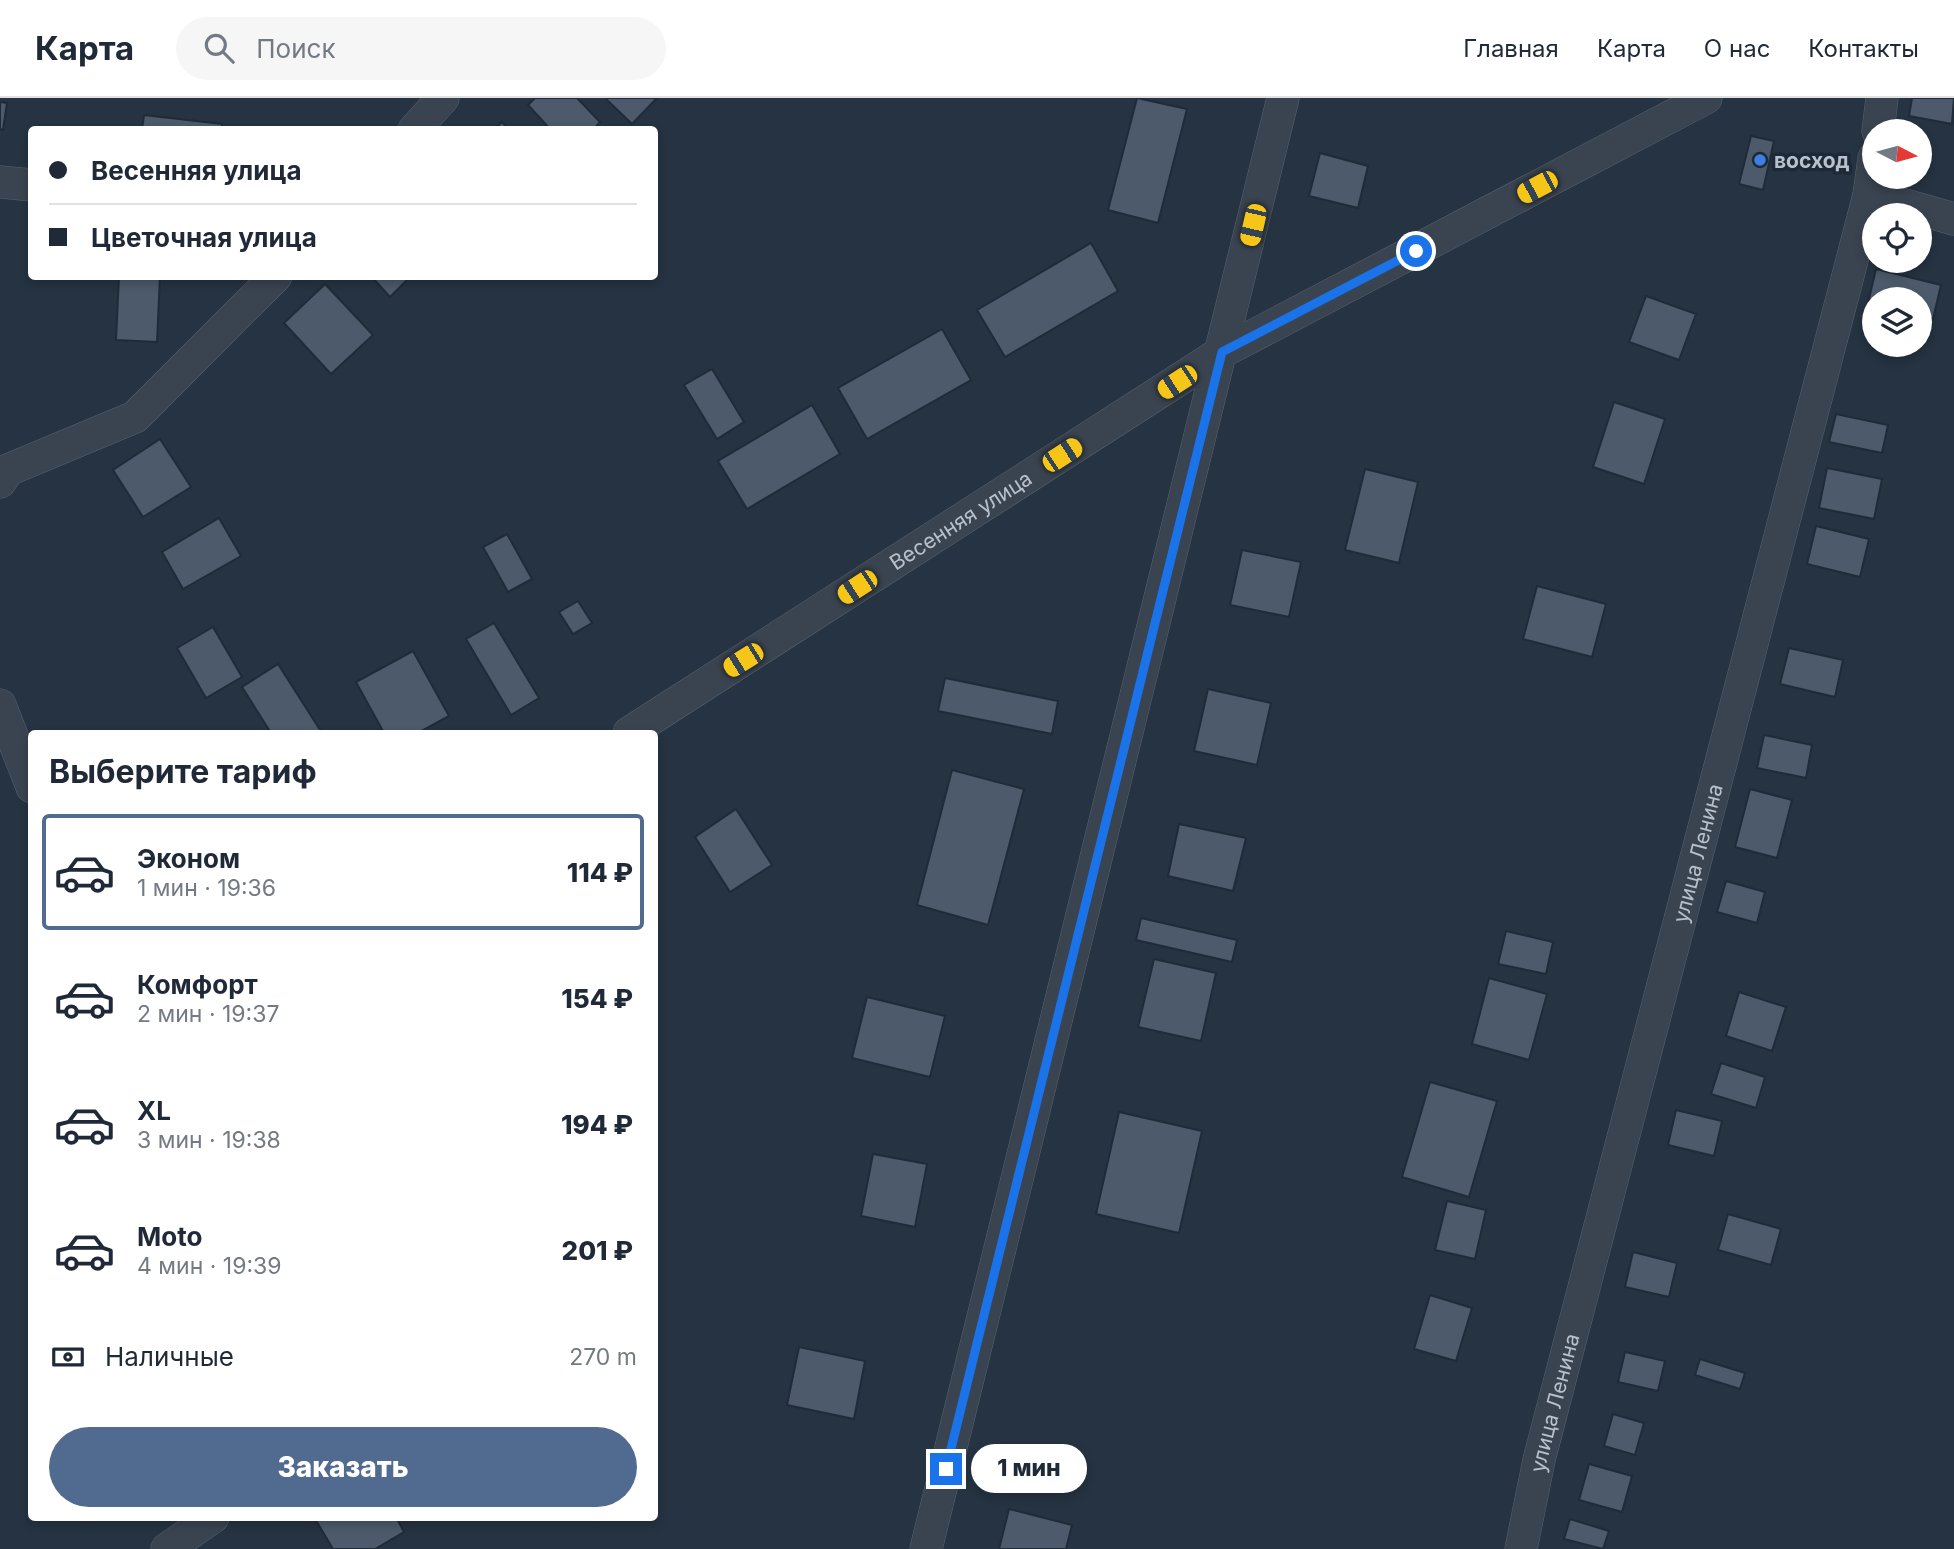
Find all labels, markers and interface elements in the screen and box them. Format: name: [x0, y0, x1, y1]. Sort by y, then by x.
search box: [176, 17, 666, 80]
text: Карта: [35, 28, 134, 68]
icon: search: [200, 29, 238, 67]
text: Поиск: [256, 33, 335, 64]
text: Главная: [1463, 34, 1559, 63]
text: Карта: [1597, 34, 1666, 63]
text: О нас: [1704, 34, 1770, 63]
text: Контакты: [1808, 34, 1919, 63]
north arrow: [1862, 119, 1932, 189]
map controls: [1862, 119, 1932, 357]
place label: восход: [1774, 148, 1850, 173]
marker: восход: [1752, 152, 1768, 168]
text: Весенняя улица: [91, 155, 302, 186]
car: [1514, 168, 1561, 206]
car: [1239, 202, 1268, 248]
button: locate: [1862, 203, 1932, 273]
text: Цветочная улица: [91, 222, 317, 253]
route start: [1400, 235, 1432, 267]
button: layers: [1862, 287, 1932, 357]
car: [1154, 362, 1201, 402]
car: [1039, 435, 1086, 475]
street label: Весенняя улица: [885, 465, 1036, 575]
car: [834, 567, 881, 607]
car: [720, 640, 767, 680]
text: Выберите тариф: [49, 752, 317, 791]
street label: улица Ленина: [1667, 781, 1727, 925]
icon: car: [53, 841, 116, 904]
text: Эконом: [137, 843, 240, 874]
text: 114 ₽: [567, 857, 633, 888]
text: 1 мин · 19:36: [137, 874, 276, 902]
icon: car: [53, 967, 116, 1030]
text: Комфорт: [137, 969, 258, 1000]
text: 154 ₽: [561, 983, 633, 1014]
text: 2 мин · 19:37: [137, 1000, 279, 1028]
icon: car: [53, 1093, 116, 1156]
text: XL: [137, 1095, 171, 1126]
text: 194 ₽: [561, 1109, 633, 1140]
text: 3 мин · 19:38: [137, 1126, 281, 1154]
icon: car: [53, 1219, 116, 1282]
text: Moto: [137, 1221, 202, 1252]
text: 201 ₽: [562, 1235, 633, 1266]
text: 4 мин · 19:39: [137, 1252, 282, 1280]
street label: улица Ленина: [1524, 1331, 1584, 1474]
icon: cash: [49, 1338, 87, 1376]
text: Наличные: [105, 1341, 234, 1372]
text: 270 m: [569, 1343, 637, 1371]
button: Заказать: [49, 1427, 637, 1507]
callout: 1 мин: [970, 1444, 1086, 1494]
route end: [930, 1453, 962, 1485]
text: 1 мин: [997, 1454, 1061, 1482]

